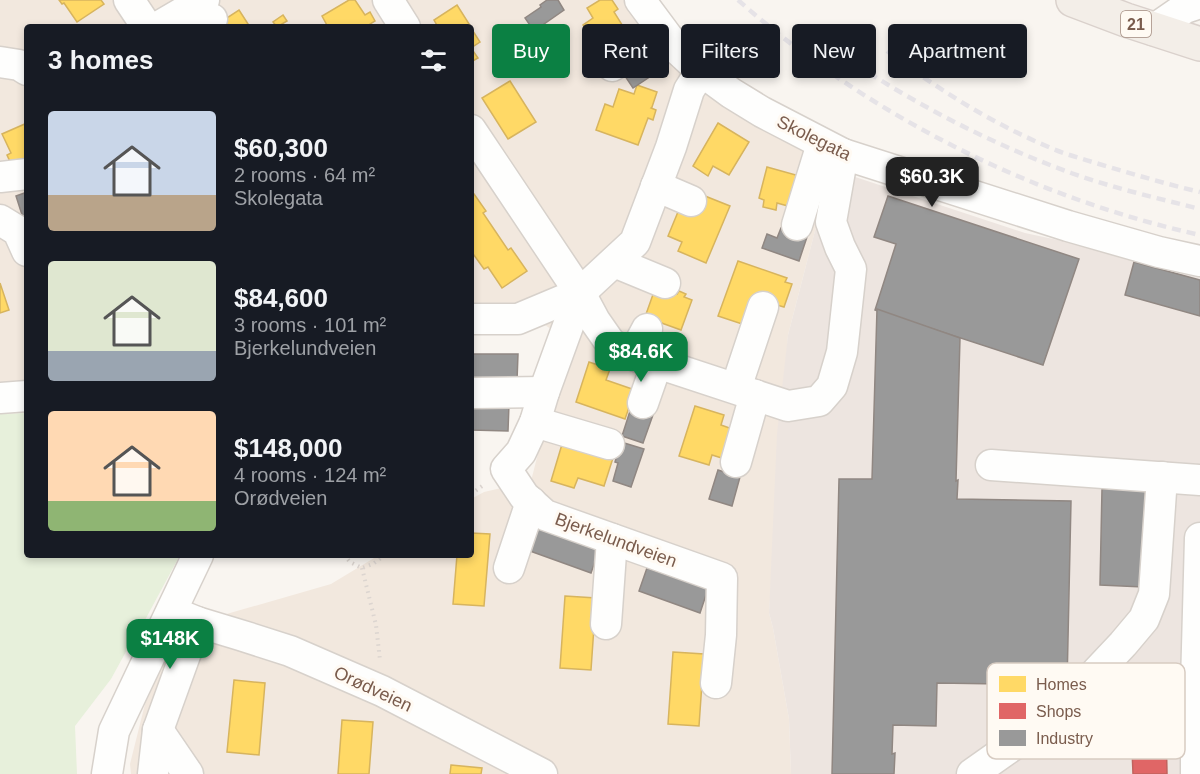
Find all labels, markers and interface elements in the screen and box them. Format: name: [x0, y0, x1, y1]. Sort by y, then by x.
road number: 21: [1121, 11, 1151, 37]
chip: Buy: [492, 24, 570, 78]
chip: Rent: [582, 24, 669, 78]
chip: Filters: [681, 24, 780, 78]
chip: New: [792, 24, 876, 78]
chip: Apartment: [888, 24, 1027, 78]
icon: filters: [417, 44, 450, 77]
text: 3 homes: [48, 45, 154, 75]
street label: Skolegata: [774, 111, 855, 165]
text: $60,300: [234, 133, 328, 163]
icon: home: [96, 135, 168, 207]
pin: $60.3K: [883, 157, 981, 208]
text: 2 rooms · 64 m²: [234, 164, 375, 186]
text: $60.3K: [900, 165, 964, 187]
text: Skolegata: [234, 187, 323, 209]
text: $84,600: [234, 283, 328, 313]
icon: home: [96, 285, 168, 357]
text: 3 rooms · 101 m²: [234, 314, 386, 336]
pin: $84.6K: [592, 332, 690, 383]
text: Bjerkelundveien: [234, 337, 376, 359]
text: $84.6K: [609, 340, 673, 362]
text: $148,000: [234, 433, 342, 463]
icon: home: [96, 435, 168, 507]
text: 4 rooms · 124 m²: [234, 464, 386, 486]
text: Orødveien: [234, 487, 327, 509]
street label: Bjerkelundveien: [552, 509, 680, 571]
pin: $148K: [128, 619, 212, 670]
text: $148K: [141, 627, 199, 649]
street label: Orødveien: [331, 662, 415, 716]
legend: [987, 663, 1185, 759]
text: Homes: [1036, 676, 1087, 693]
text: Shops: [1036, 703, 1081, 720]
text: Industry: [1036, 730, 1093, 747]

